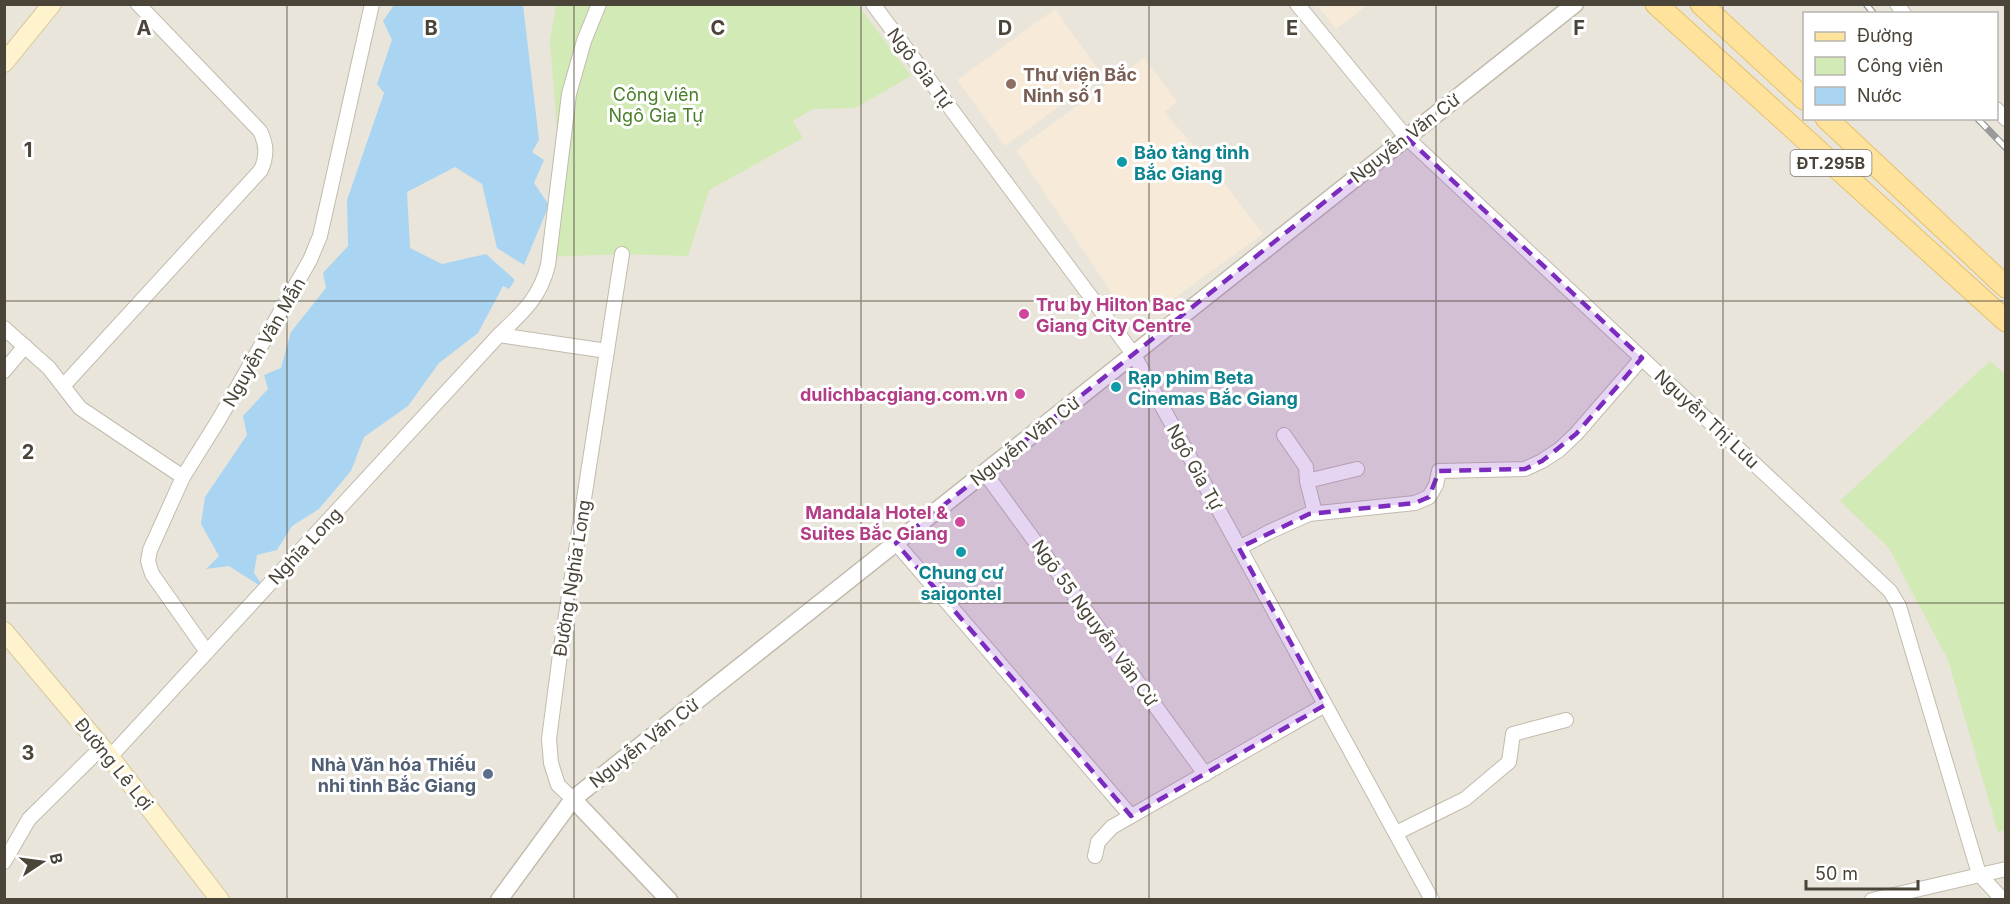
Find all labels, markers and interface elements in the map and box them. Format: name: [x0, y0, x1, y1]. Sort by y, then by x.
legend: [1803, 12, 1998, 120]
text: A: [137, 16, 152, 40]
text: B: [424, 16, 438, 40]
text: C: [711, 16, 725, 40]
text: D: [998, 16, 1012, 40]
text: E: [1286, 16, 1298, 40]
text: F: [1573, 16, 1585, 40]
street label: Ngô Gia Tự: [883, 24, 957, 112]
text: Đường: [1857, 25, 1913, 46]
text: Công viên: [1857, 55, 1943, 76]
place label: Thư viện Bắc Ninh số 1: [1023, 64, 1137, 106]
marker: Thư viện Bắc Ninh số 1: [1004, 77, 1018, 91]
park label: Công viên Ngô Gia Tự: [609, 84, 703, 126]
text: Nước: [1857, 85, 1902, 106]
street label: Nguyễn Văn Cừ: [1346, 89, 1464, 187]
text: 1: [24, 138, 32, 162]
place label: Bảo tàng tỉnh Bắc Giang: [1134, 142, 1250, 184]
road number: ĐT.295B: [1790, 150, 1872, 176]
marker: Bảo tàng tỉnh Bắc Giang: [1115, 155, 1129, 169]
street label: Nguyễn Văn Mẫn: [219, 274, 309, 410]
place label: Tru by Hilton Bac Giang City Centre: [1036, 294, 1192, 336]
marker: Tru by Hilton Bac Giang City Centre: [1017, 307, 1031, 321]
street label: Nguyễn Thị Lưu: [1651, 365, 1763, 473]
place label: Rạp phim Beta Cinemas Bắc Giang: [1128, 367, 1298, 409]
marker: Rạp phim Beta Cinemas Bắc Giang: [1109, 380, 1123, 394]
place label: dulichbacgiang.com.vn: [800, 384, 1008, 405]
marker: dulichbacgiang.com.vn: [1013, 387, 1027, 401]
street label: Nguyễn Văn Cừ: [966, 392, 1084, 490]
street label: Ngô Gia Tự: [1163, 420, 1227, 514]
text: 2: [22, 440, 34, 464]
street label: Đường Nghĩa Long: [549, 498, 595, 658]
place label: Mandala Hotel & Suites Bắc Giang: [800, 502, 948, 544]
street label: Nghĩa Long: [264, 503, 346, 589]
marker: Mandala Hotel & Suites Bắc Giang: [953, 515, 967, 529]
street label: Ngõ 55 Nguyễn Văn Cừ: [1028, 536, 1162, 710]
marker: Chung cư saigontel: [954, 545, 968, 559]
place label: Chung cư saigontel: [918, 562, 1004, 604]
street label: Nguyễn Văn Cừ: [585, 694, 703, 792]
street label: Đường Lê Lợi: [71, 714, 157, 814]
text: 3: [22, 741, 34, 765]
place label: Nhà Văn hóa Thiếu nhi tỉnh Bắc Giang: [311, 754, 476, 796]
marker: Nhà Văn hóa Thiếu nhi tỉnh Bắc Giang: [481, 767, 495, 781]
north arrow: [12, 832, 72, 892]
text: B: [46, 851, 68, 866]
scale bar: [1806, 853, 1918, 891]
text: 50 m: [1815, 863, 1858, 884]

